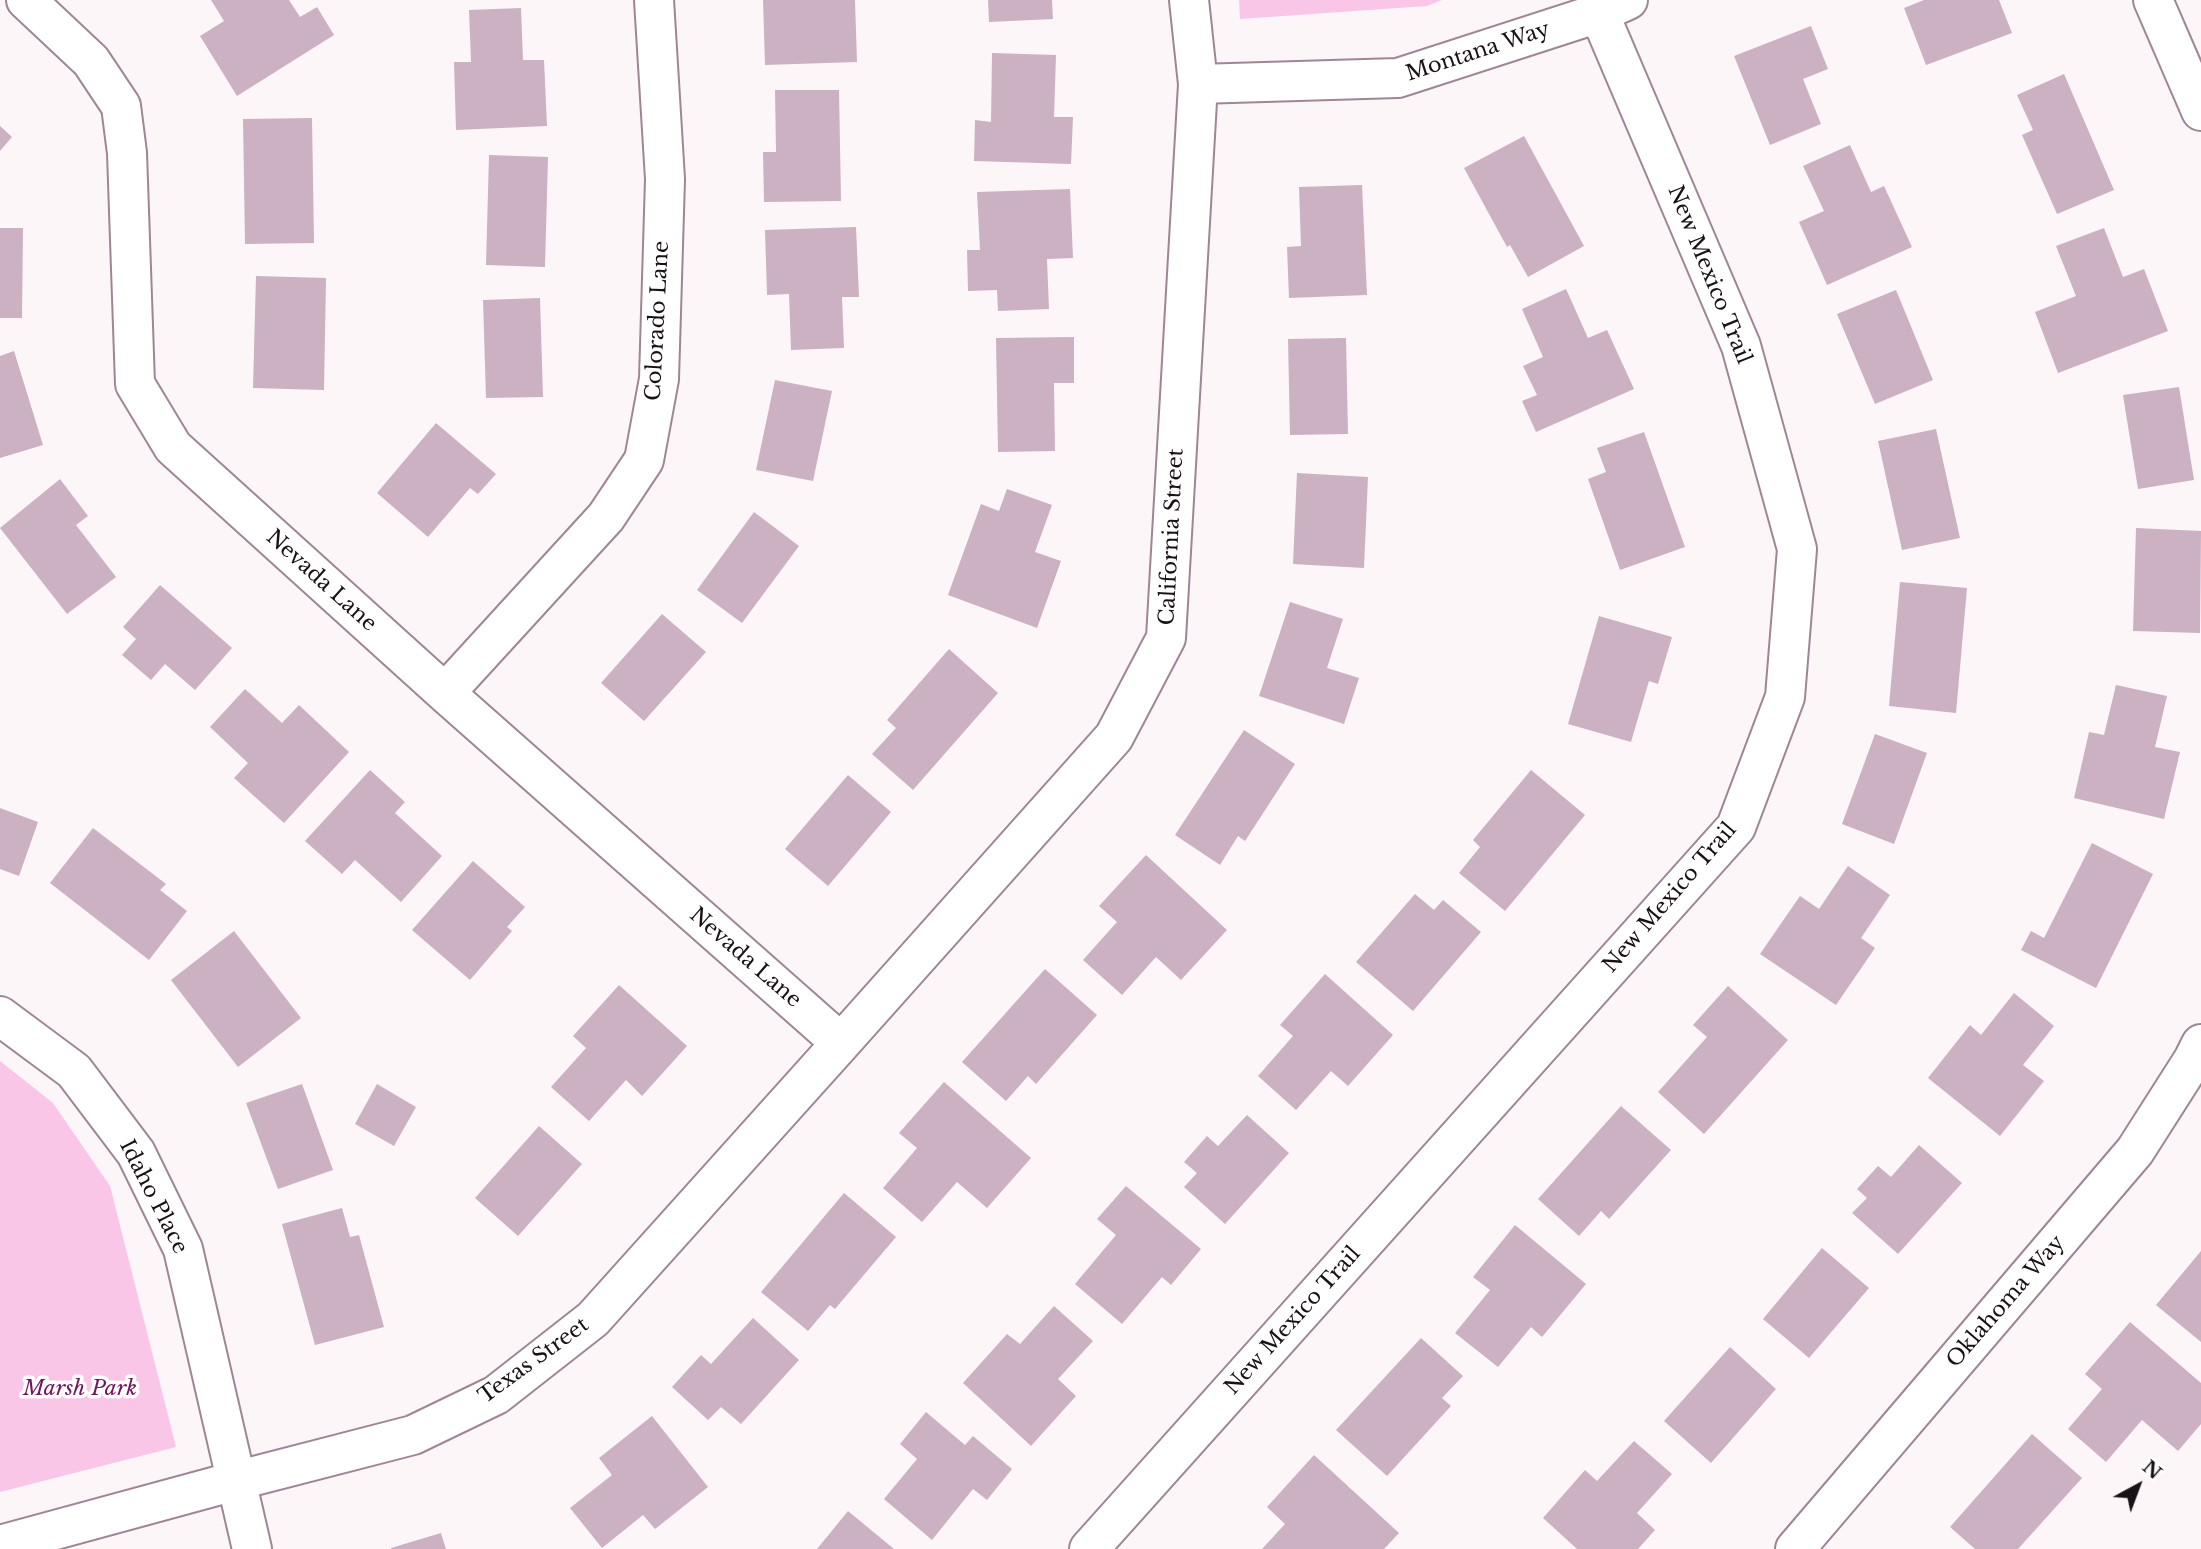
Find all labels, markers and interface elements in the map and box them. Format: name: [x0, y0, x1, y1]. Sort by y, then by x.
street label: Montana Way: [1403, 17, 1553, 87]
street label: New Mexico Trail: [1662, 182, 1756, 368]
street label: Colorado Lane: [641, 240, 675, 402]
street label: California Street: [1155, 448, 1189, 626]
street label: Nevada Lane: [261, 525, 381, 637]
street label: New Mexico Trail: [1598, 818, 1742, 978]
street label: Nevada Lane: [684, 903, 806, 1013]
street label: Idaho Place: [114, 1136, 192, 1258]
street label: Oklahoma Way: [1942, 1231, 2070, 1373]
street label: New Mexico Trail: [1220, 1242, 1366, 1400]
street label: Texas Street: [474, 1313, 594, 1409]
park label: Marsh Park: [23, 1376, 137, 1402]
north arrow: [2103, 1451, 2173, 1521]
text: N: [2138, 1455, 2166, 1484]

